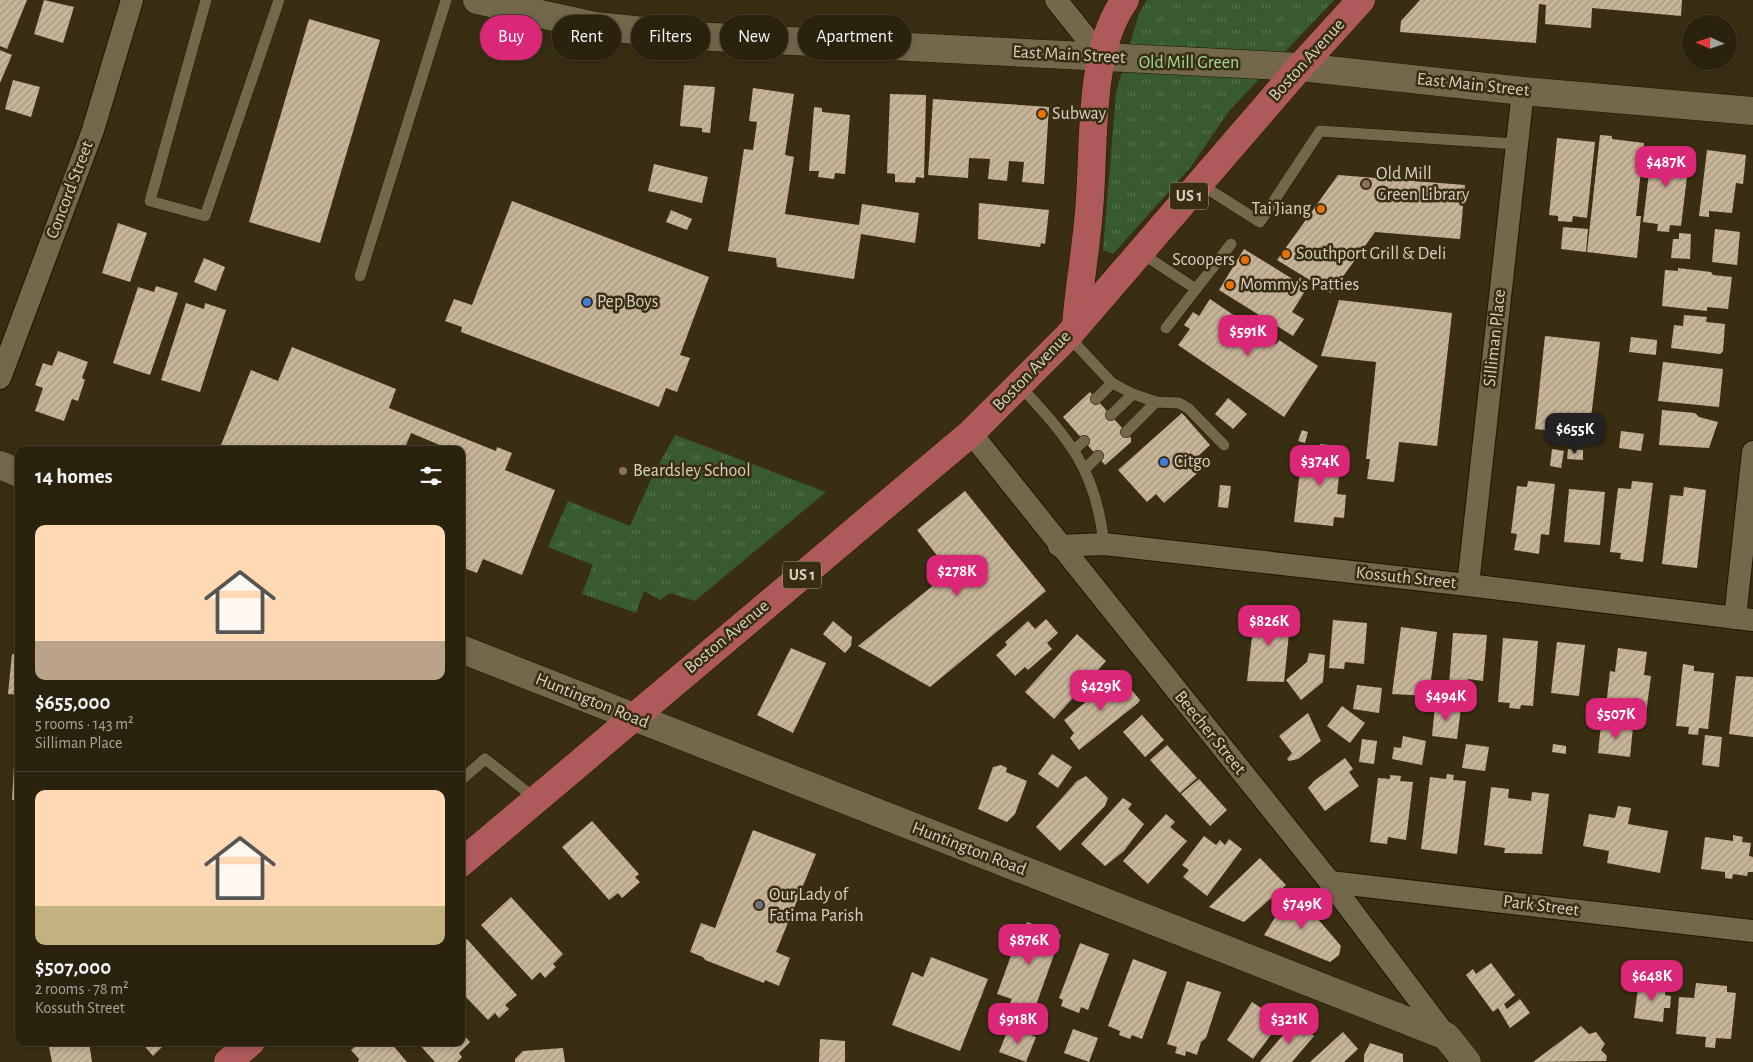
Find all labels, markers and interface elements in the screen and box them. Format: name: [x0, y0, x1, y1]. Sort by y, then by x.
chip: Buy: [480, 15, 542, 60]
chip: Rent: [552, 15, 621, 60]
chip: Filters: [631, 15, 710, 60]
chip: New: [720, 15, 788, 60]
chip: Apartment: [798, 15, 911, 60]
street label: Boston Avenue: [1266, 15, 1348, 105]
north arrow: [1682, 15, 1738, 70]
map controls: [1682, 15, 1737, 70]
street label: East Main Street: [1012, 43, 1126, 67]
park label: Old Mill Green: [1139, 54, 1239, 72]
street label: East Main Street: [1416, 70, 1531, 100]
place label: Subway: [1052, 105, 1107, 123]
marker: Subway: [1036, 108, 1048, 120]
street label: Concord Street: [43, 138, 97, 241]
pin: $487K: [1631, 146, 1701, 188]
text: $487K: [1646, 154, 1686, 170]
place label: Old Mill Green Library: [1376, 165, 1470, 204]
marker: Old Mill Green Library: [1360, 178, 1372, 190]
road number: US 1: [1170, 182, 1208, 210]
place label: Tai Jiang: [1252, 200, 1311, 218]
marker: Tai Jiang: [1315, 203, 1327, 215]
place label: Southport Grill & Deli: [1296, 245, 1446, 263]
marker: Southport Grill & Deli: [1280, 248, 1292, 260]
place label: Scoopers: [1172, 251, 1235, 269]
marker: Scoopers: [1239, 254, 1251, 266]
place label: Mommy's Patties: [1240, 276, 1359, 294]
marker: Mommy's Patties: [1224, 279, 1236, 291]
street label: Silliman Place: [1481, 288, 1509, 388]
place label: Pep Boys: [597, 293, 658, 311]
marker: Pep Boys: [581, 296, 593, 308]
pin: $591K: [1213, 314, 1283, 357]
text: $591K: [1230, 323, 1266, 339]
street label: Boston Avenue: [989, 327, 1075, 415]
pin: $655K: [1540, 412, 1610, 455]
text: $655K: [1556, 421, 1594, 437]
pin: $374K: [1285, 444, 1355, 487]
place label: Citgo: [1174, 453, 1211, 471]
text: $374K: [1301, 453, 1339, 469]
marker: Citgo: [1158, 456, 1170, 468]
icon: filters: [417, 462, 445, 490]
place label: Beardsley School: [633, 462, 751, 480]
marker: Beardsley School: [617, 465, 629, 477]
text: 14 homes: [35, 466, 113, 487]
pin: $278K: [922, 554, 992, 597]
icon: home: [195, 557, 285, 647]
road number: US 1: [783, 562, 821, 588]
text: $278K: [938, 563, 976, 579]
street label: Kossuth Street: [1355, 564, 1458, 592]
street label: Boston Avenue: [681, 597, 773, 677]
pin: $826K: [1234, 604, 1304, 647]
text: $826K: [1249, 613, 1289, 629]
street label: Huntington Road: [533, 670, 651, 732]
pin: $429K: [1066, 670, 1136, 712]
text: $429K: [1081, 678, 1121, 694]
pin: $494K: [1411, 680, 1481, 722]
street label: Beecher Street: [1171, 688, 1249, 778]
text: $494K: [1426, 688, 1466, 704]
text: $655,000: [35, 692, 110, 713]
pin: $507K: [1581, 698, 1651, 740]
text: $507K: [1597, 706, 1635, 722]
text: 5 rooms · 143 m²: [35, 716, 134, 732]
text: Silliman Place: [35, 735, 122, 751]
street label: Huntington Road: [909, 819, 1029, 879]
icon: home: [195, 823, 285, 913]
place label: Our Lady of Fatima Parish: [769, 886, 864, 925]
pin: $749K: [1267, 888, 1337, 930]
street label: Park Street: [1502, 892, 1580, 920]
text: $749K: [1282, 896, 1322, 912]
marker: Our Lady of Fatima Parish: [753, 899, 765, 911]
pin: $876K: [994, 924, 1064, 966]
text: $876K: [1009, 932, 1049, 948]
text: $507,000: [35, 957, 111, 978]
pin: $648K: [1617, 960, 1687, 1002]
text: $648K: [1632, 968, 1672, 984]
text: 2 rooms · 78 m²: [35, 981, 129, 997]
text: Kossuth Street: [35, 1000, 125, 1016]
pin: $918K: [983, 1002, 1053, 1045]
pin: $321K: [1254, 1002, 1324, 1045]
text: $918K: [999, 1011, 1037, 1027]
text: $321K: [1271, 1011, 1307, 1027]

